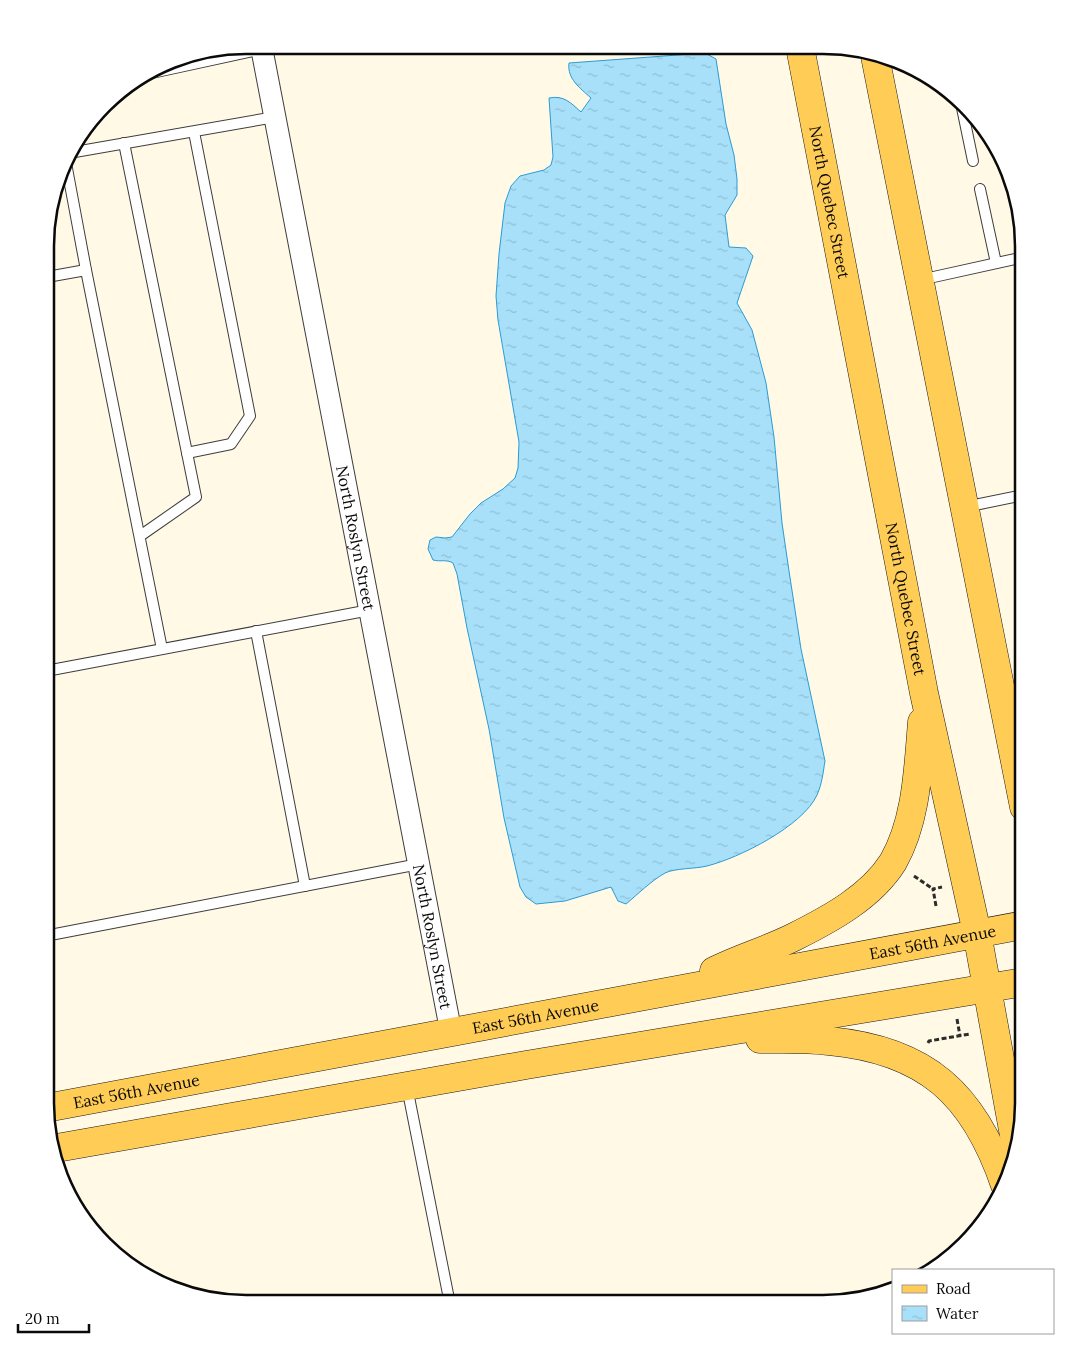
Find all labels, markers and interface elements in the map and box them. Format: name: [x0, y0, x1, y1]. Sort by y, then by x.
street label: North Quebec Street: [805, 124, 854, 281]
street label: North Roslyn Street: [332, 464, 380, 613]
street label: North Quebec Street: [881, 521, 931, 678]
street label: North Roslyn Street: [409, 862, 457, 1012]
street label: East 56th Avenue: [868, 920, 998, 964]
street label: East 56th Avenue: [471, 995, 601, 1038]
street label: East 56th Avenue: [71, 1069, 202, 1113]
legend: [892, 1269, 1054, 1334]
text: Road: [936, 1279, 971, 1298]
scale bar: [18, 1302, 89, 1334]
text: Water: [936, 1304, 979, 1323]
text: 20 m: [25, 1309, 60, 1328]

